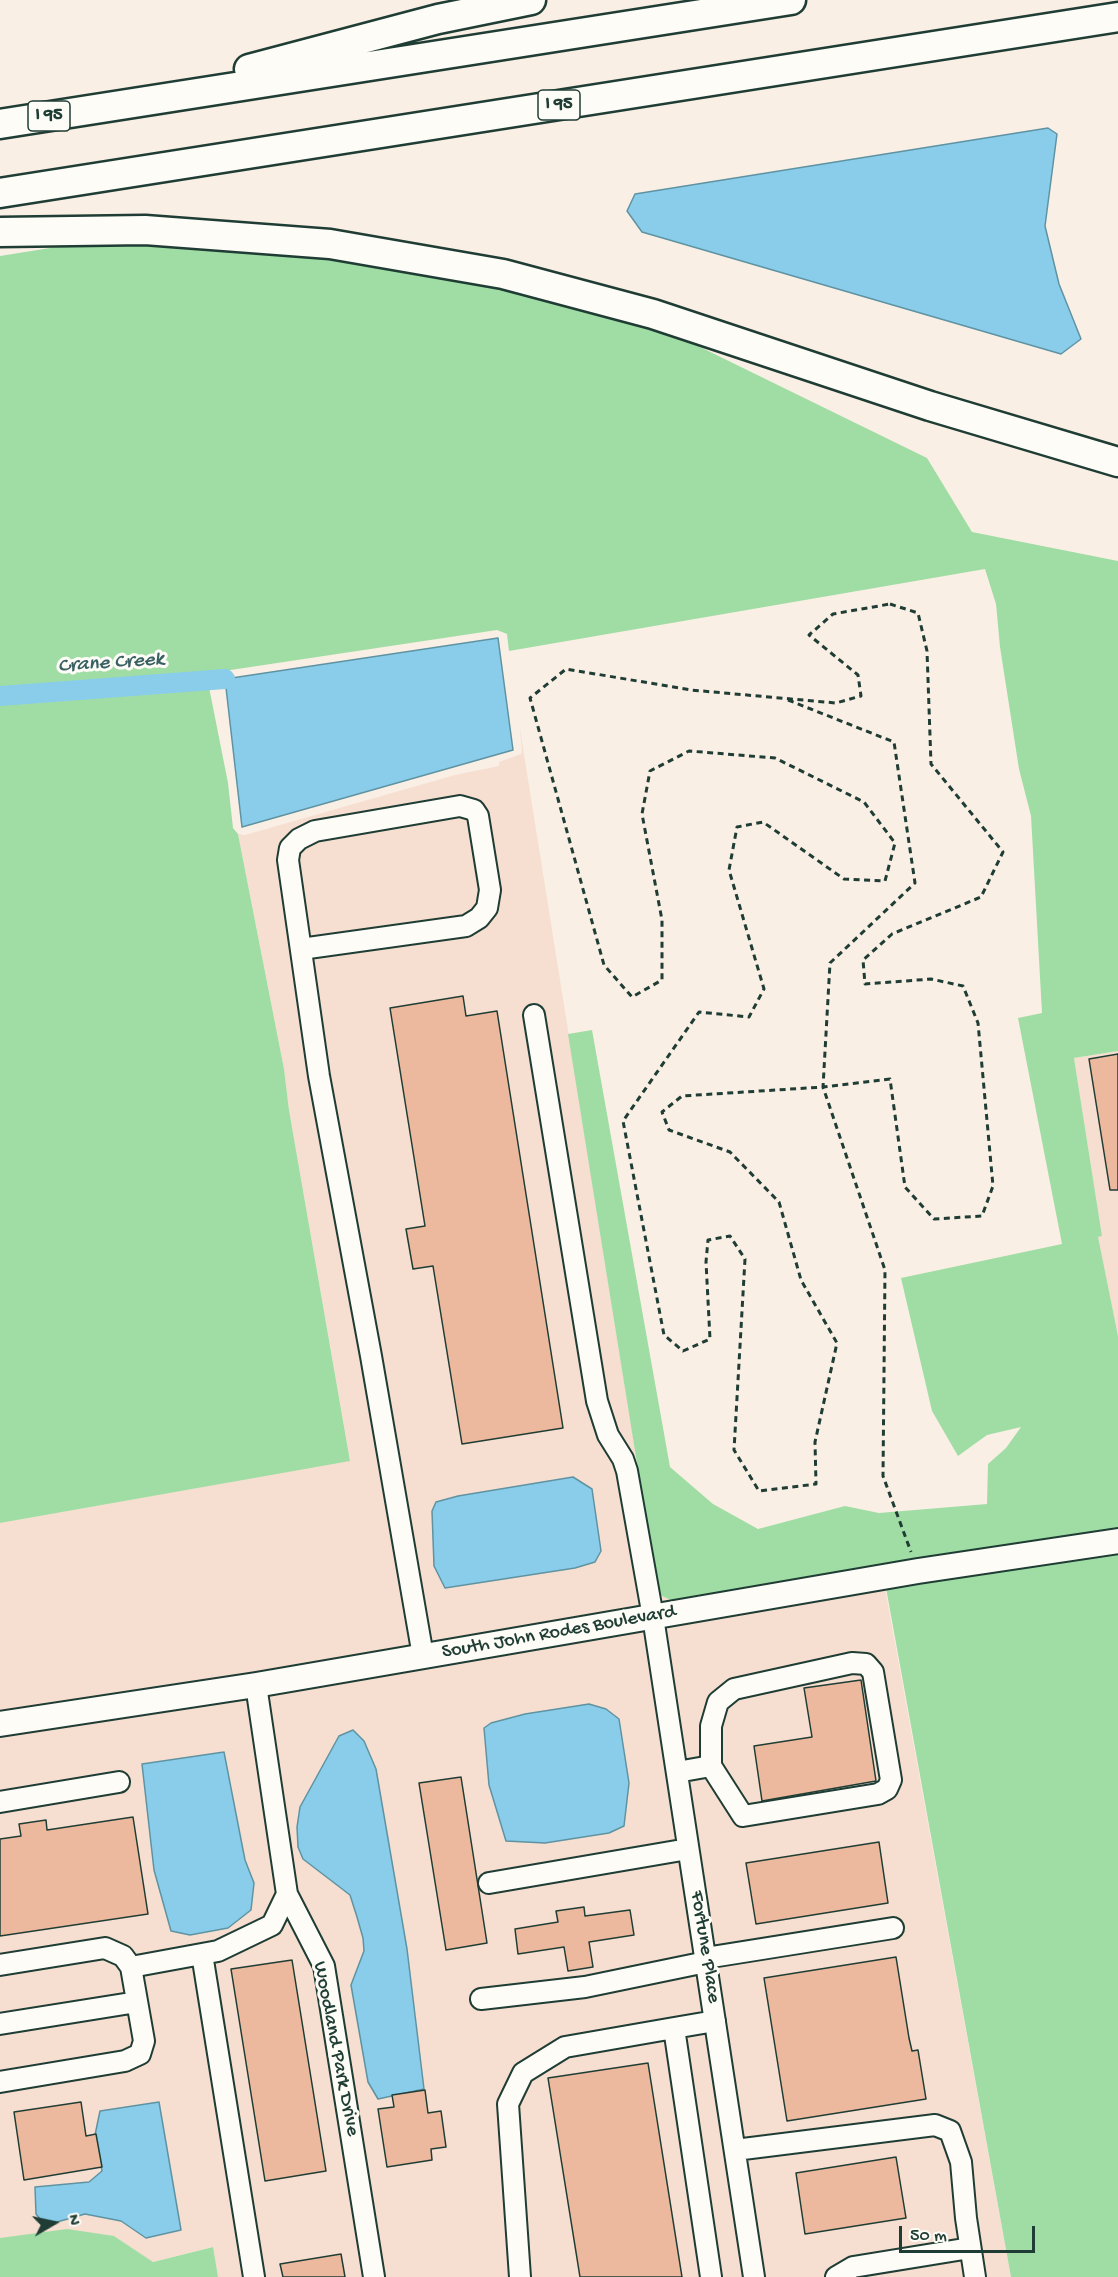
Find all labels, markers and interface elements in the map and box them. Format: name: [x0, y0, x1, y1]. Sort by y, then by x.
road number: I 95: [538, 90, 580, 120]
road number: I 95: [28, 101, 70, 131]
water label: Crane Creek: [57, 648, 165, 680]
street label: South John Rodes Boulevard: [440, 1601, 678, 1665]
street label: Fortune Place: [683, 1889, 725, 2005]
street label: Woodland Park Drive: [306, 1960, 364, 2138]
north arrow: [24, 2193, 84, 2253]
text: N: [62, 2213, 82, 2227]
scale bar: [902, 2214, 1038, 2252]
text: 50 m: [910, 2226, 947, 2247]

